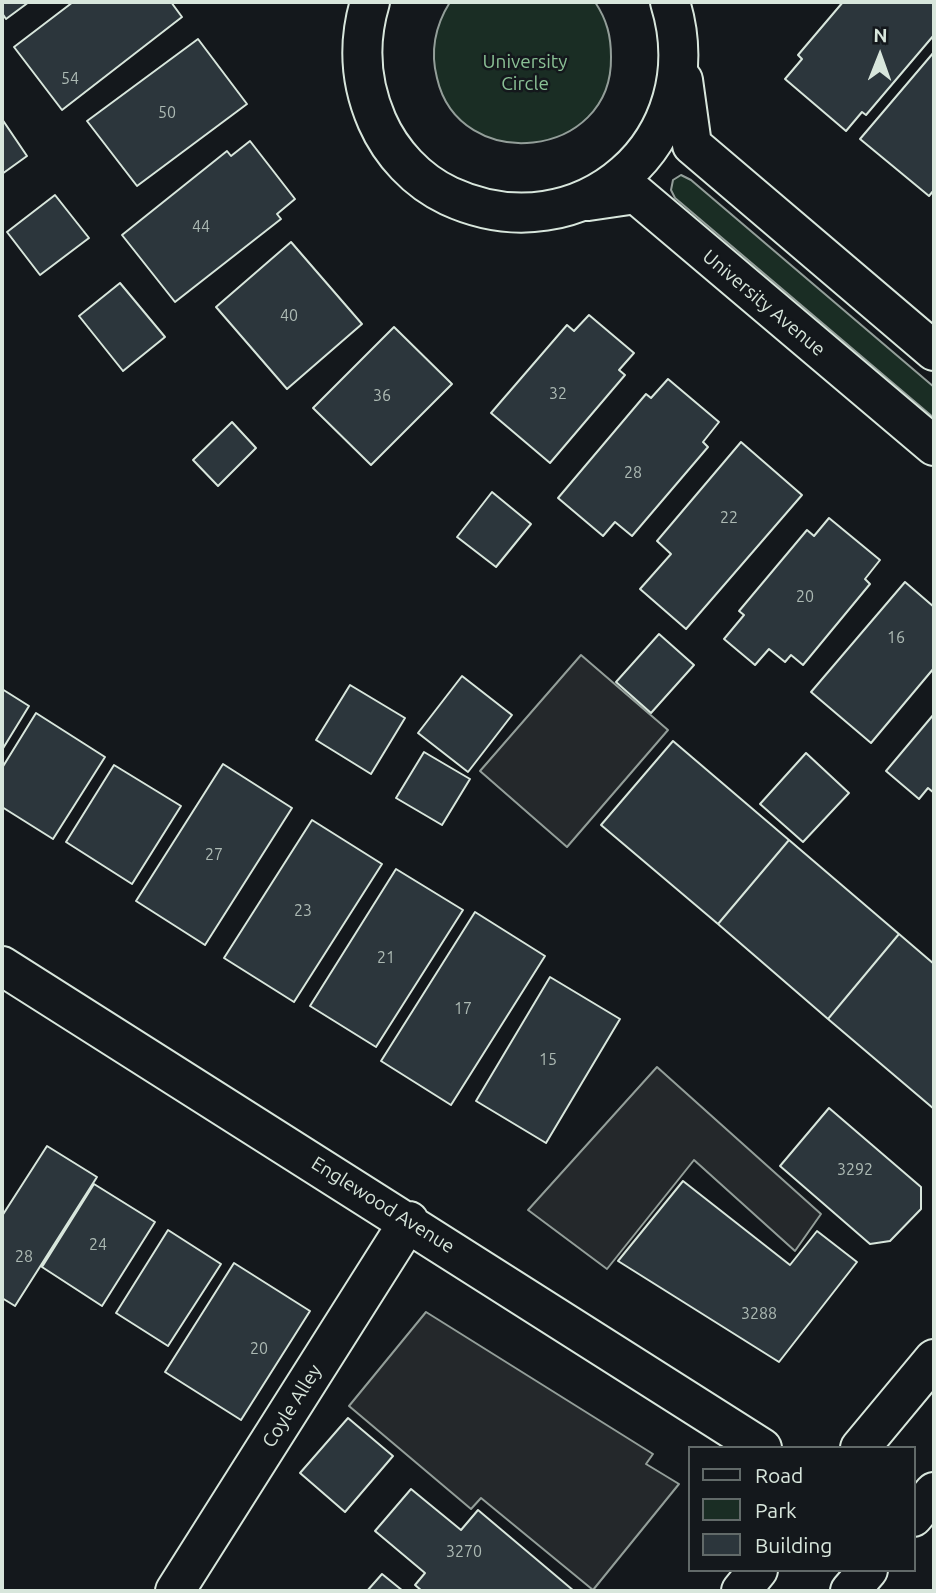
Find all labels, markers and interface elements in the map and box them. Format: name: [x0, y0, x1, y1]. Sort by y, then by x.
north arrow: [845, 21, 915, 91]
text: N: [873, 24, 888, 46]
park label: University Circle: [483, 51, 567, 95]
house number: 54: [61, 69, 79, 89]
house number: 50: [158, 103, 176, 123]
house number: 44: [192, 217, 210, 237]
street label: University Avenue: [698, 245, 830, 361]
house number: 40: [280, 306, 298, 326]
house number: 32: [549, 384, 567, 404]
house number: 36: [373, 386, 391, 406]
house number: 28: [624, 463, 642, 483]
house number: 22: [720, 508, 738, 528]
house number: 20: [796, 587, 814, 607]
house number: 16: [887, 628, 905, 648]
house number: 27: [205, 845, 223, 865]
house number: 23: [294, 901, 312, 921]
house number: 21: [377, 948, 395, 968]
house number: 17: [454, 999, 472, 1019]
house number: 15: [539, 1050, 557, 1070]
street label: Englewood Avenue: [307, 1152, 459, 1258]
house number: 3292: [837, 1160, 873, 1180]
house number: 24: [89, 1235, 107, 1255]
house number: 28: [15, 1247, 33, 1267]
house number: 3288: [741, 1304, 777, 1324]
house number: 20: [250, 1339, 268, 1359]
street label: Coyle Alley: [258, 1360, 326, 1452]
legend: [688, 1446, 915, 1572]
text: Road: [755, 1463, 803, 1487]
text: Park: [755, 1498, 797, 1522]
text: Building: [755, 1533, 832, 1557]
house number: 3270: [446, 1542, 482, 1562]

